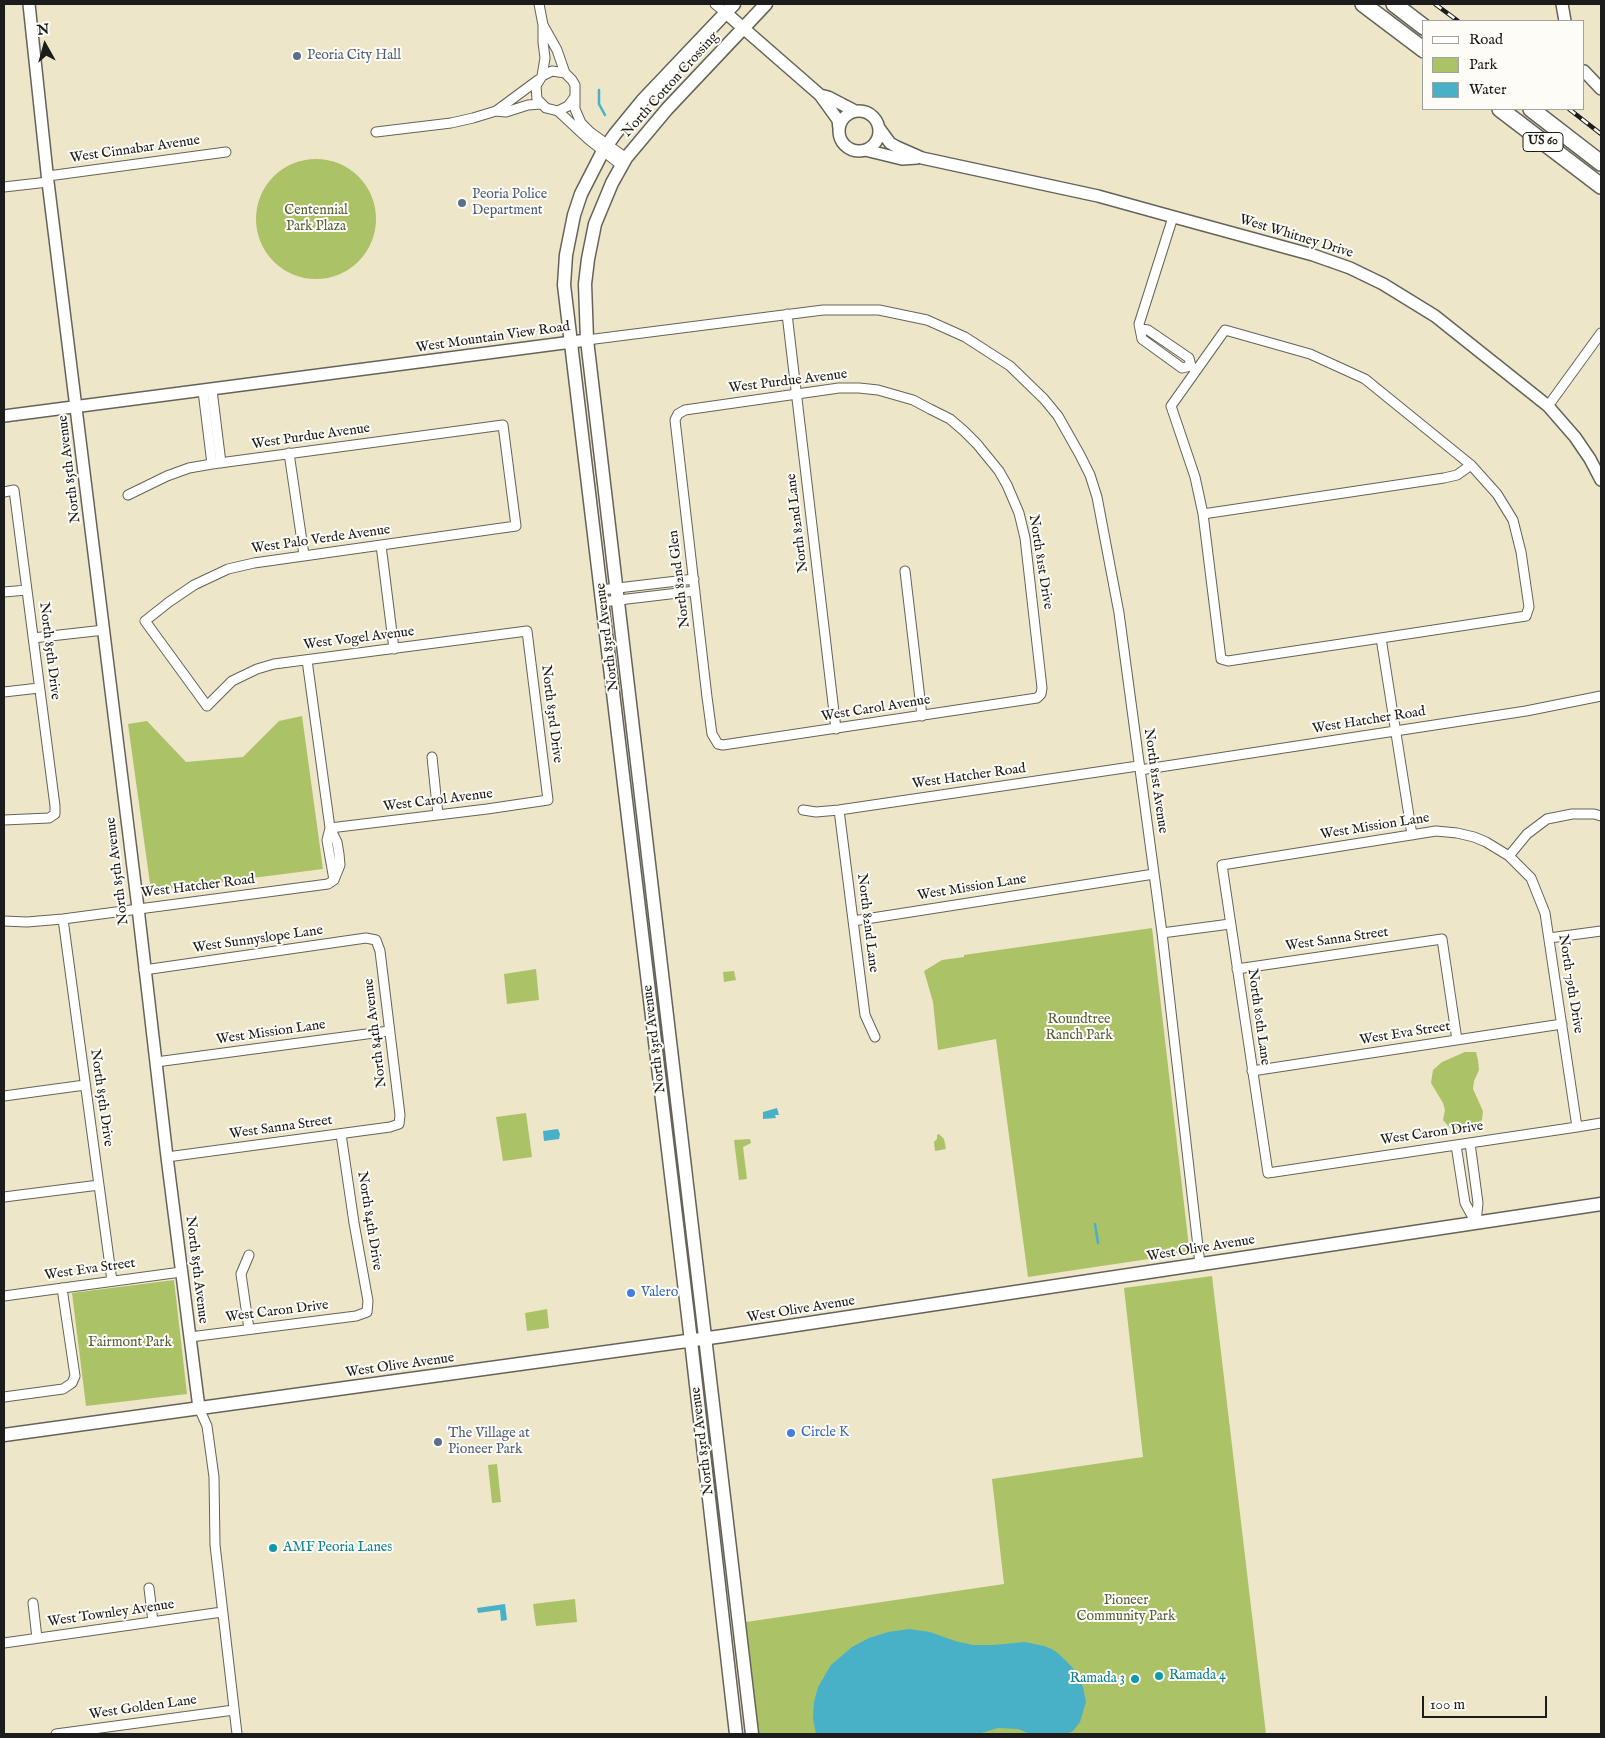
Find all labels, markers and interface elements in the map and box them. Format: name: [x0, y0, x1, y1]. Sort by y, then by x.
north arrow: [20, 20, 70, 70]
text: N: [36, 20, 50, 40]
legend: [1422, 20, 1585, 110]
street label: North Cotton Crossing: [619, 29, 723, 141]
text: Road: [1469, 30, 1503, 49]
place label: Peoria City Hall: [307, 48, 401, 64]
marker: Peoria City Hall: [291, 50, 303, 62]
text: Park: [1469, 55, 1498, 74]
text: Water: [1469, 80, 1506, 99]
road number: US 60: [1523, 132, 1563, 152]
street label: West Cinnabar Avenue: [69, 133, 201, 167]
place label: Peoria Police Department: [472, 187, 547, 220]
marker: Peoria Police Department: [456, 197, 468, 209]
park label: Centennial Park Plaza: [284, 203, 348, 236]
street label: West Whitney Drive: [1237, 212, 1355, 262]
street label: West Mountain View Road: [415, 319, 571, 357]
street label: West Purdue Avenue: [728, 366, 848, 398]
street label: North 85th Avenue: [55, 414, 85, 524]
street label: West Purdue Avenue: [251, 420, 371, 454]
street label: North 82nd Lane: [784, 473, 812, 573]
street label: North 81st Drive: [1024, 513, 1056, 611]
street label: West Palo Verde Avenue: [251, 522, 391, 558]
street label: North 82nd Glen: [666, 529, 694, 629]
street label: North 83rd Avenue: [593, 582, 623, 692]
street label: North 85th Drive: [35, 601, 63, 701]
street label: West Vogel Avenue: [303, 624, 415, 654]
street label: North 83rd Drive: [537, 664, 565, 764]
street label: West Carol Avenue: [820, 692, 932, 726]
street label: West Hatcher Road: [1311, 704, 1427, 738]
street label: North 81st Avenue: [1139, 727, 1171, 835]
street label: West Hatcher Road: [911, 761, 1027, 793]
street label: West Carol Avenue: [382, 786, 494, 816]
street label: West Mission Lane: [1319, 810, 1431, 844]
street label: North 85th Avenue: [103, 816, 133, 926]
street label: West Mission Lane: [916, 871, 1028, 905]
street label: West Hatcher Road: [140, 872, 256, 902]
street label: North 82nd Lane: [853, 873, 881, 973]
street label: West Sunnyslope Lane: [192, 923, 324, 957]
street label: West Sanna Street: [1284, 924, 1390, 956]
street label: North 79th Drive: [1554, 933, 1586, 1035]
street label: North 80th Lane: [1243, 968, 1273, 1066]
street label: North 84th Avenue: [361, 977, 391, 1089]
street label: North 83rd Avenue: [640, 984, 670, 1094]
park label: Roundtree Ranch Park: [1045, 1012, 1113, 1044]
street label: West Mission Lane: [215, 1017, 327, 1049]
street label: West Eva Street: [1358, 1019, 1452, 1049]
street label: North 85th Drive: [86, 1048, 116, 1148]
street label: West Sanna Street: [228, 1112, 334, 1144]
street label: West Caron Drive: [1379, 1118, 1485, 1150]
street label: North 84th Drive: [353, 1170, 385, 1272]
street label: North 85th Avenue: [181, 1215, 211, 1325]
street label: West Olive Avenue: [1146, 1232, 1256, 1266]
street label: West Eva Street: [44, 1255, 136, 1285]
place label: Valero: [641, 1285, 678, 1301]
marker: Valero: [625, 1287, 637, 1299]
street label: West Olive Avenue: [746, 1293, 856, 1327]
street label: West Caron Drive: [225, 1297, 329, 1327]
park label: Fairmont Park: [88, 1335, 172, 1351]
street label: West Olive Avenue: [345, 1350, 455, 1382]
street label: North 83rd Avenue: [688, 1386, 718, 1496]
place label: Circle K: [801, 1425, 849, 1441]
place label: The Village at Pioneer Park: [448, 1426, 530, 1458]
marker: Circle K: [785, 1427, 797, 1439]
marker: The Village at Pioneer Park: [432, 1436, 444, 1448]
place label: AMF Peoria Lanes: [283, 1540, 392, 1556]
marker: AMF Peoria Lanes: [267, 1542, 279, 1554]
park label: Pioneer Community Park: [1077, 1593, 1175, 1625]
street label: West Townley Avenue: [47, 1597, 175, 1631]
place label: Ramada 4: [1169, 1668, 1226, 1684]
marker: Ramada 4: [1153, 1670, 1165, 1682]
place label: Ramada 3: [1070, 1671, 1125, 1687]
marker: Ramada 3: [1129, 1673, 1141, 1685]
scale bar: [1425, 1686, 1550, 1718]
street label: West Golden Lane: [88, 1692, 198, 1724]
text: 100 m: [1430, 1695, 1465, 1714]

